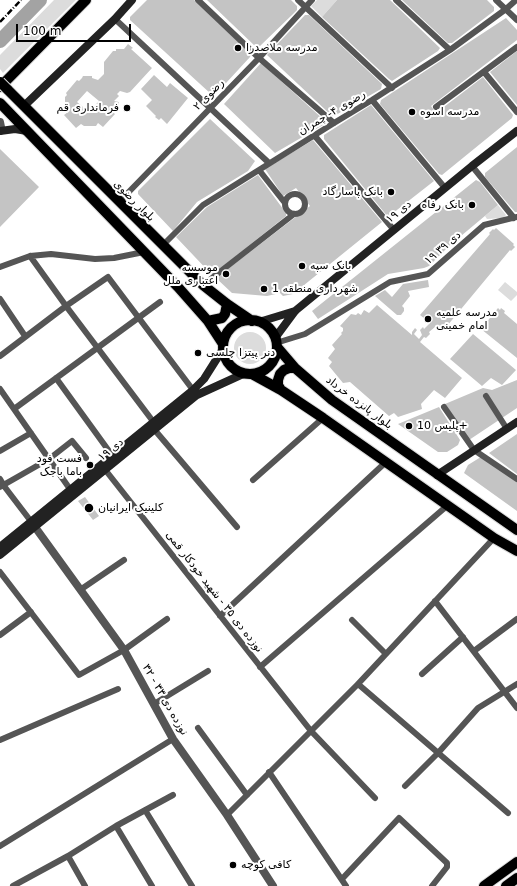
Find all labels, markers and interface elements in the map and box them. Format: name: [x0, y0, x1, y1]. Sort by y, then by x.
scale bar: [18, 16, 133, 42]
text: 100 m: [23, 24, 61, 38]
place label: مدرسه ملاصدرا: [246, 41, 318, 55]
marker: مدرسه ملاصدرا: [233, 43, 243, 53]
street label: رضوی ۲: [191, 77, 227, 113]
street label: رضوی ۴- چمران: [296, 88, 368, 138]
place label: فرمانداری قم: [57, 101, 119, 115]
marker: فرمانداری قم: [122, 103, 132, 113]
place label: مدرسه اسوه: [420, 105, 479, 119]
marker: مدرسه اسوه: [407, 107, 417, 117]
street label: بلوار رضوی: [111, 178, 157, 224]
place label: بانک پاسارگاد: [322, 185, 383, 199]
marker: بانک پاسارگاد: [386, 187, 396, 197]
street label: ۱۹ دی: [384, 198, 414, 226]
place label: بانک رفاه: [421, 198, 464, 212]
marker: بانک رفاه: [467, 200, 477, 210]
street label: ۱۹ دی ۳۹: [422, 229, 464, 267]
place label: بانک سپه: [310, 259, 351, 273]
place label: موسسه اعتباری ملل: [163, 261, 218, 287]
marker: بانک سپه: [297, 261, 307, 271]
marker: موسسه اعتباری ملل: [221, 269, 231, 279]
place label: شهرداری منطقه 1: [272, 282, 358, 296]
marker: شهرداری منطقه 1: [259, 284, 269, 294]
place label: مدرسه علمیه امام خمینی: [436, 306, 497, 332]
marker: مدرسه علمیه امام خمینی: [423, 314, 433, 324]
place label: دنر پیتزا چلسی: [206, 346, 275, 360]
marker: دنر پیتزا چلسی: [193, 348, 203, 358]
street label: بلوار پانزده خرداد: [323, 374, 395, 432]
place label: پلیس 10+: [417, 419, 468, 433]
marker: پلیس 10+: [404, 421, 414, 431]
street label: ۱۹ دی: [96, 436, 126, 464]
place label: فست فود باما باجک: [37, 452, 82, 478]
marker: فست فود باما باجک: [85, 460, 95, 470]
place label: کلینیک ایرانیان: [98, 501, 163, 515]
marker: کلینیک ایرانیان: [83, 502, 95, 514]
street label: نوزده دی ۳۵ - شهید خودکار قمی: [162, 529, 266, 655]
street label: ۳۲ - نوزده دی ۳۳: [139, 662, 191, 738]
place label: کافی کوچه: [241, 858, 291, 872]
marker: کافی کوچه: [228, 860, 238, 870]

